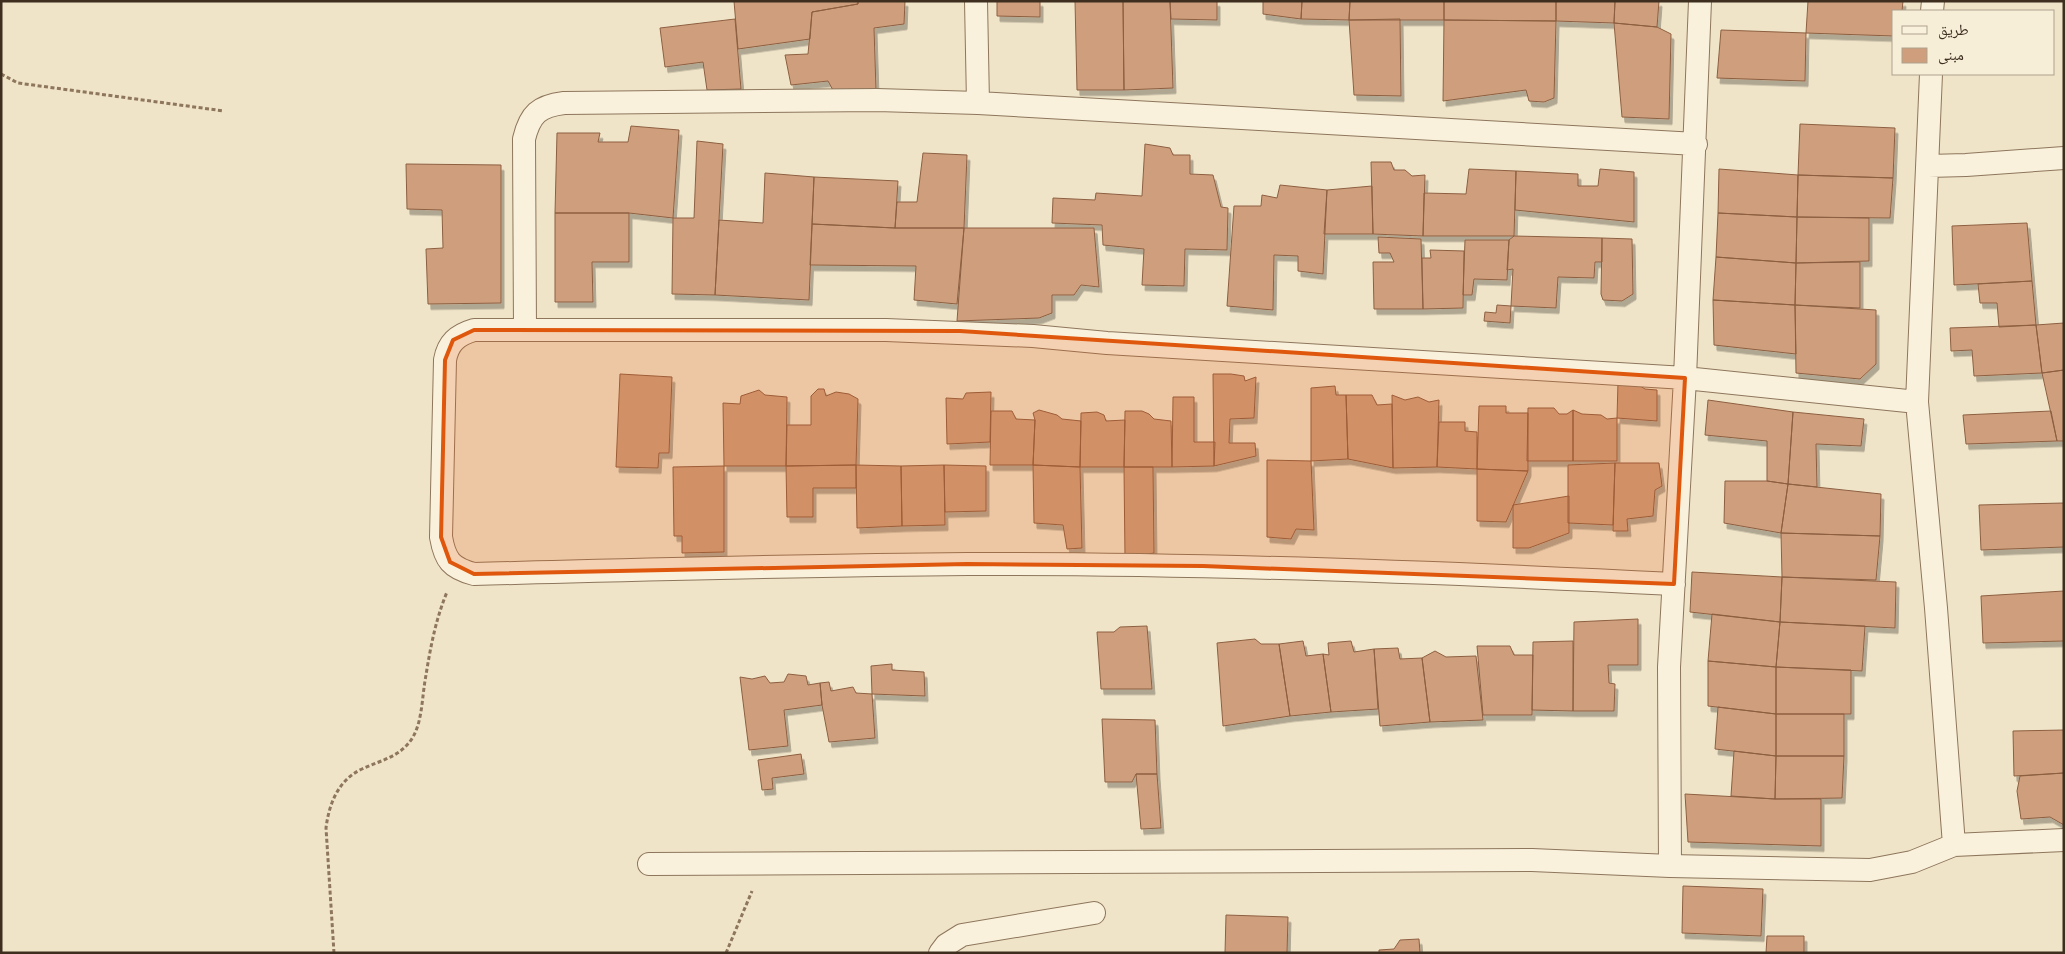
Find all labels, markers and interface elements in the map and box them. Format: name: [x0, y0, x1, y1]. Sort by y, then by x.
legend: [1892, 10, 2055, 75]
text: طريق: [1938, 19, 1969, 40]
text: مبنى: [1938, 44, 1964, 65]

